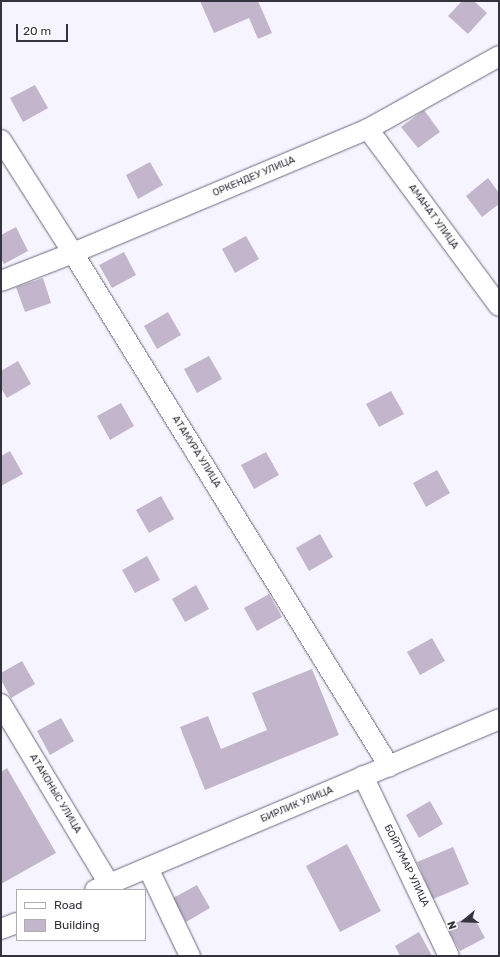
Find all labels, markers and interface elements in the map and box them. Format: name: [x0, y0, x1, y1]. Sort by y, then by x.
scale bar: [18, 16, 70, 42]
text: 20 m: [23, 24, 51, 38]
street label: ОРКЕНДЕУ УЛИЦА: [211, 154, 297, 200]
street label: АМАНАТ УЛИЦА: [405, 182, 461, 252]
street label: АТАМУРА УЛИЦА: [169, 414, 223, 490]
street label: АТАКОНЫС УЛИЦА: [27, 752, 83, 836]
street label: БИРЛИК УЛИЦА: [259, 784, 335, 826]
street label: БОЙТУМАР УЛИЦА: [381, 823, 431, 909]
legend: [16, 889, 146, 941]
text: Road: [54, 898, 82, 912]
north arrow: [444, 901, 484, 941]
text: Building: [54, 918, 100, 932]
text: N: [445, 919, 460, 931]

